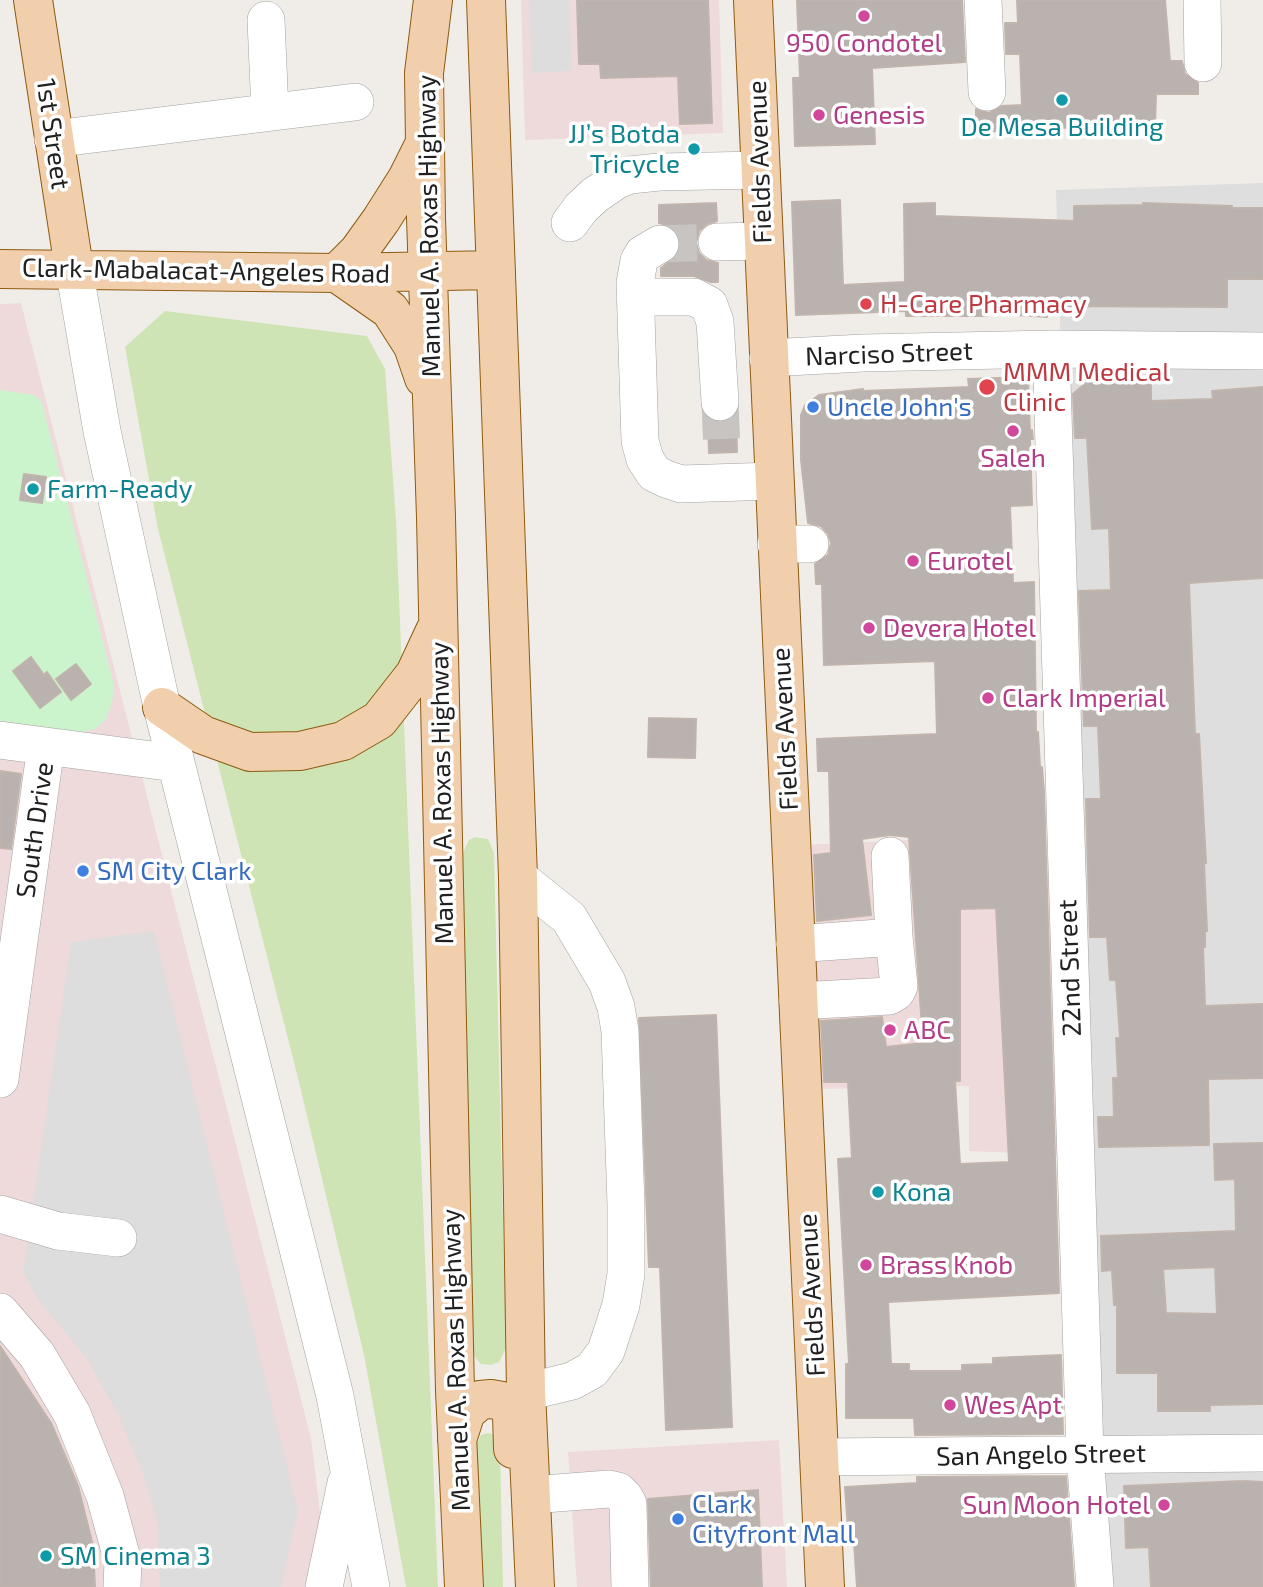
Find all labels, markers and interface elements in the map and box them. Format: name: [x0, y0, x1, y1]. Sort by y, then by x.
marker: 950 Condotel: [856, 8, 872, 24]
place label: 950 Condotel: [786, 27, 942, 59]
street label: Manuel A. Roxas Highway: [411, 74, 447, 378]
street label: 1st Street: [30, 77, 76, 191]
street label: Fields Avenue: [742, 80, 778, 244]
marker: De Mesa Building: [1054, 92, 1070, 108]
place label: Genesis: [833, 99, 925, 131]
marker: Genesis: [811, 107, 827, 123]
place label: De Mesa Building: [960, 111, 1164, 143]
place label: JJ’s Botda Tricycle: [568, 118, 680, 180]
marker: JJ’s Botda Tricycle: [686, 141, 702, 157]
street label: Clark-Mabalacat-Angeles Road: [22, 252, 390, 290]
place label: H-Care Pharmacy: [880, 288, 1087, 320]
marker: H-Care Pharmacy: [858, 296, 874, 312]
street label: Narciso Street: [805, 335, 973, 373]
place label: MMM Medical Clinic: [1003, 356, 1170, 418]
marker: MMM Medical Clinic: [977, 377, 997, 397]
place label: Uncle John's: [827, 391, 972, 423]
marker: Uncle John's: [805, 399, 821, 415]
marker: Saleh: [1005, 423, 1021, 439]
place label: Saleh: [980, 442, 1046, 474]
place label: Farm-Ready: [47, 473, 192, 505]
marker: Farm-Ready: [25, 481, 41, 497]
place label: Eurotel: [927, 545, 1013, 577]
marker: Eurotel: [905, 553, 921, 569]
place label: Devera Hotel: [883, 612, 1036, 644]
marker: Devera Hotel: [861, 620, 877, 636]
street label: Manuel A. Roxas Highway: [424, 641, 460, 945]
street label: Fields Avenue: [765, 647, 805, 811]
place label: Clark Imperial: [1002, 682, 1166, 714]
marker: Clark Imperial: [980, 690, 996, 706]
street label: South Drive: [10, 760, 60, 900]
place label: SM City Clark: [97, 855, 251, 887]
marker: SM City Clark: [75, 863, 91, 879]
street label: 22nd Street: [1052, 899, 1088, 1037]
place label: ABC: [904, 1014, 951, 1046]
marker: ABC: [882, 1022, 898, 1038]
place label: Kona: [892, 1176, 951, 1208]
marker: Kona: [870, 1184, 886, 1200]
street label: Manuel A. Roxas Highway: [435, 1208, 477, 1512]
street label: Fields Avenue: [792, 1213, 832, 1377]
place label: Brass Knob: [880, 1249, 1013, 1281]
marker: Brass Knob: [858, 1257, 874, 1273]
place label: Wes Apt: [964, 1389, 1062, 1421]
marker: Wes Apt: [942, 1397, 958, 1413]
street label: San Angelo Street: [936, 1438, 1146, 1472]
place label: Clark Cityfront Mall: [692, 1488, 855, 1550]
place label: Sun Moon Hotel: [963, 1489, 1150, 1521]
marker: Sun Moon Hotel: [1156, 1497, 1172, 1513]
marker: Clark Cityfront Mall: [670, 1511, 686, 1527]
place label: SM Cinema 3: [60, 1540, 211, 1572]
marker: SM Cinema 3: [38, 1548, 54, 1564]

